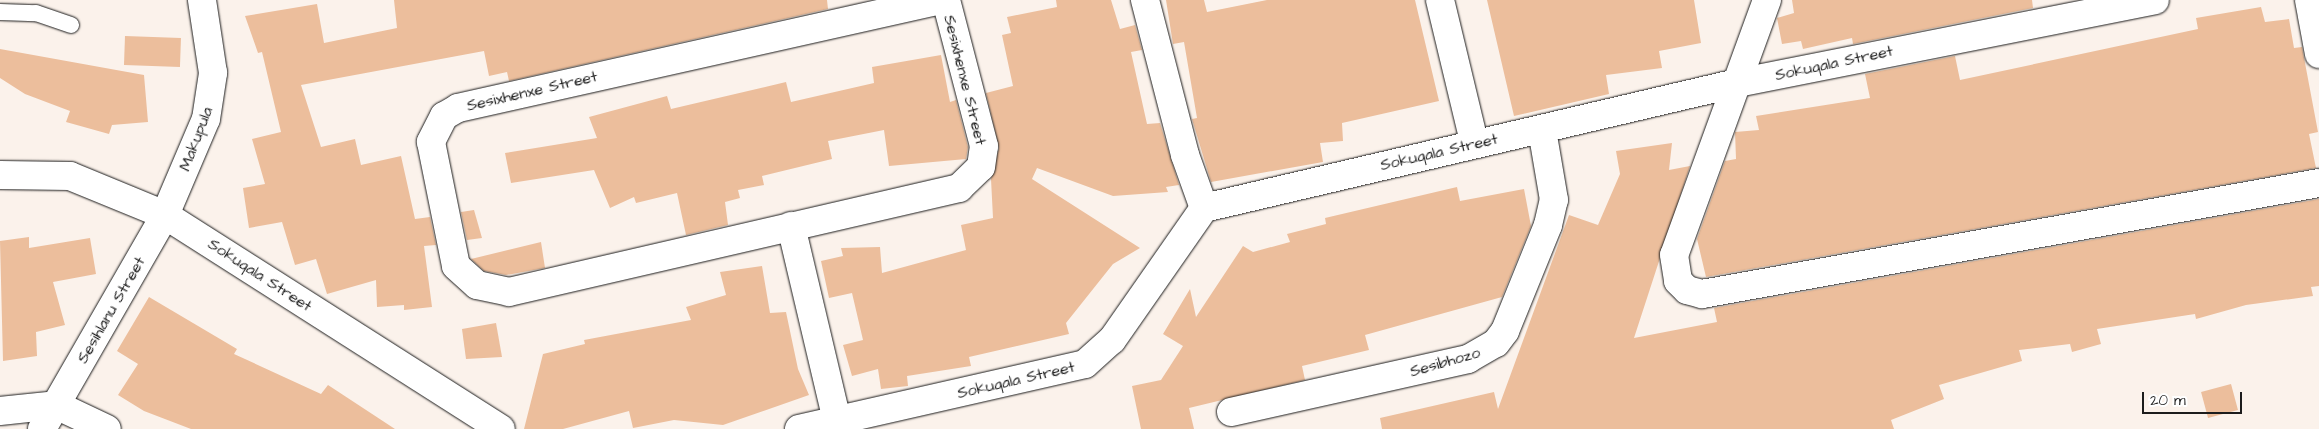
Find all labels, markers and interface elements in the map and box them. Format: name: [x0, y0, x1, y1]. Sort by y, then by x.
street label: Sesixhenxe Street: [940, 13, 990, 147]
street label: Sokuqala Street: [1773, 41, 1895, 85]
street label: Sesixhenxe Street: [465, 67, 599, 115]
street label: Makupula: [175, 104, 217, 174]
street label: Sokuqala Street: [1378, 129, 1500, 175]
street label: Sokuqala Street: [204, 234, 316, 316]
street label: Sesihlanu Street: [73, 253, 149, 367]
street label: Sesibhozo: [1408, 343, 1482, 381]
street label: Sokuqala Street: [955, 357, 1077, 403]
scale bar: [2144, 382, 2244, 414]
text: 20 m: [2150, 390, 2186, 411]

